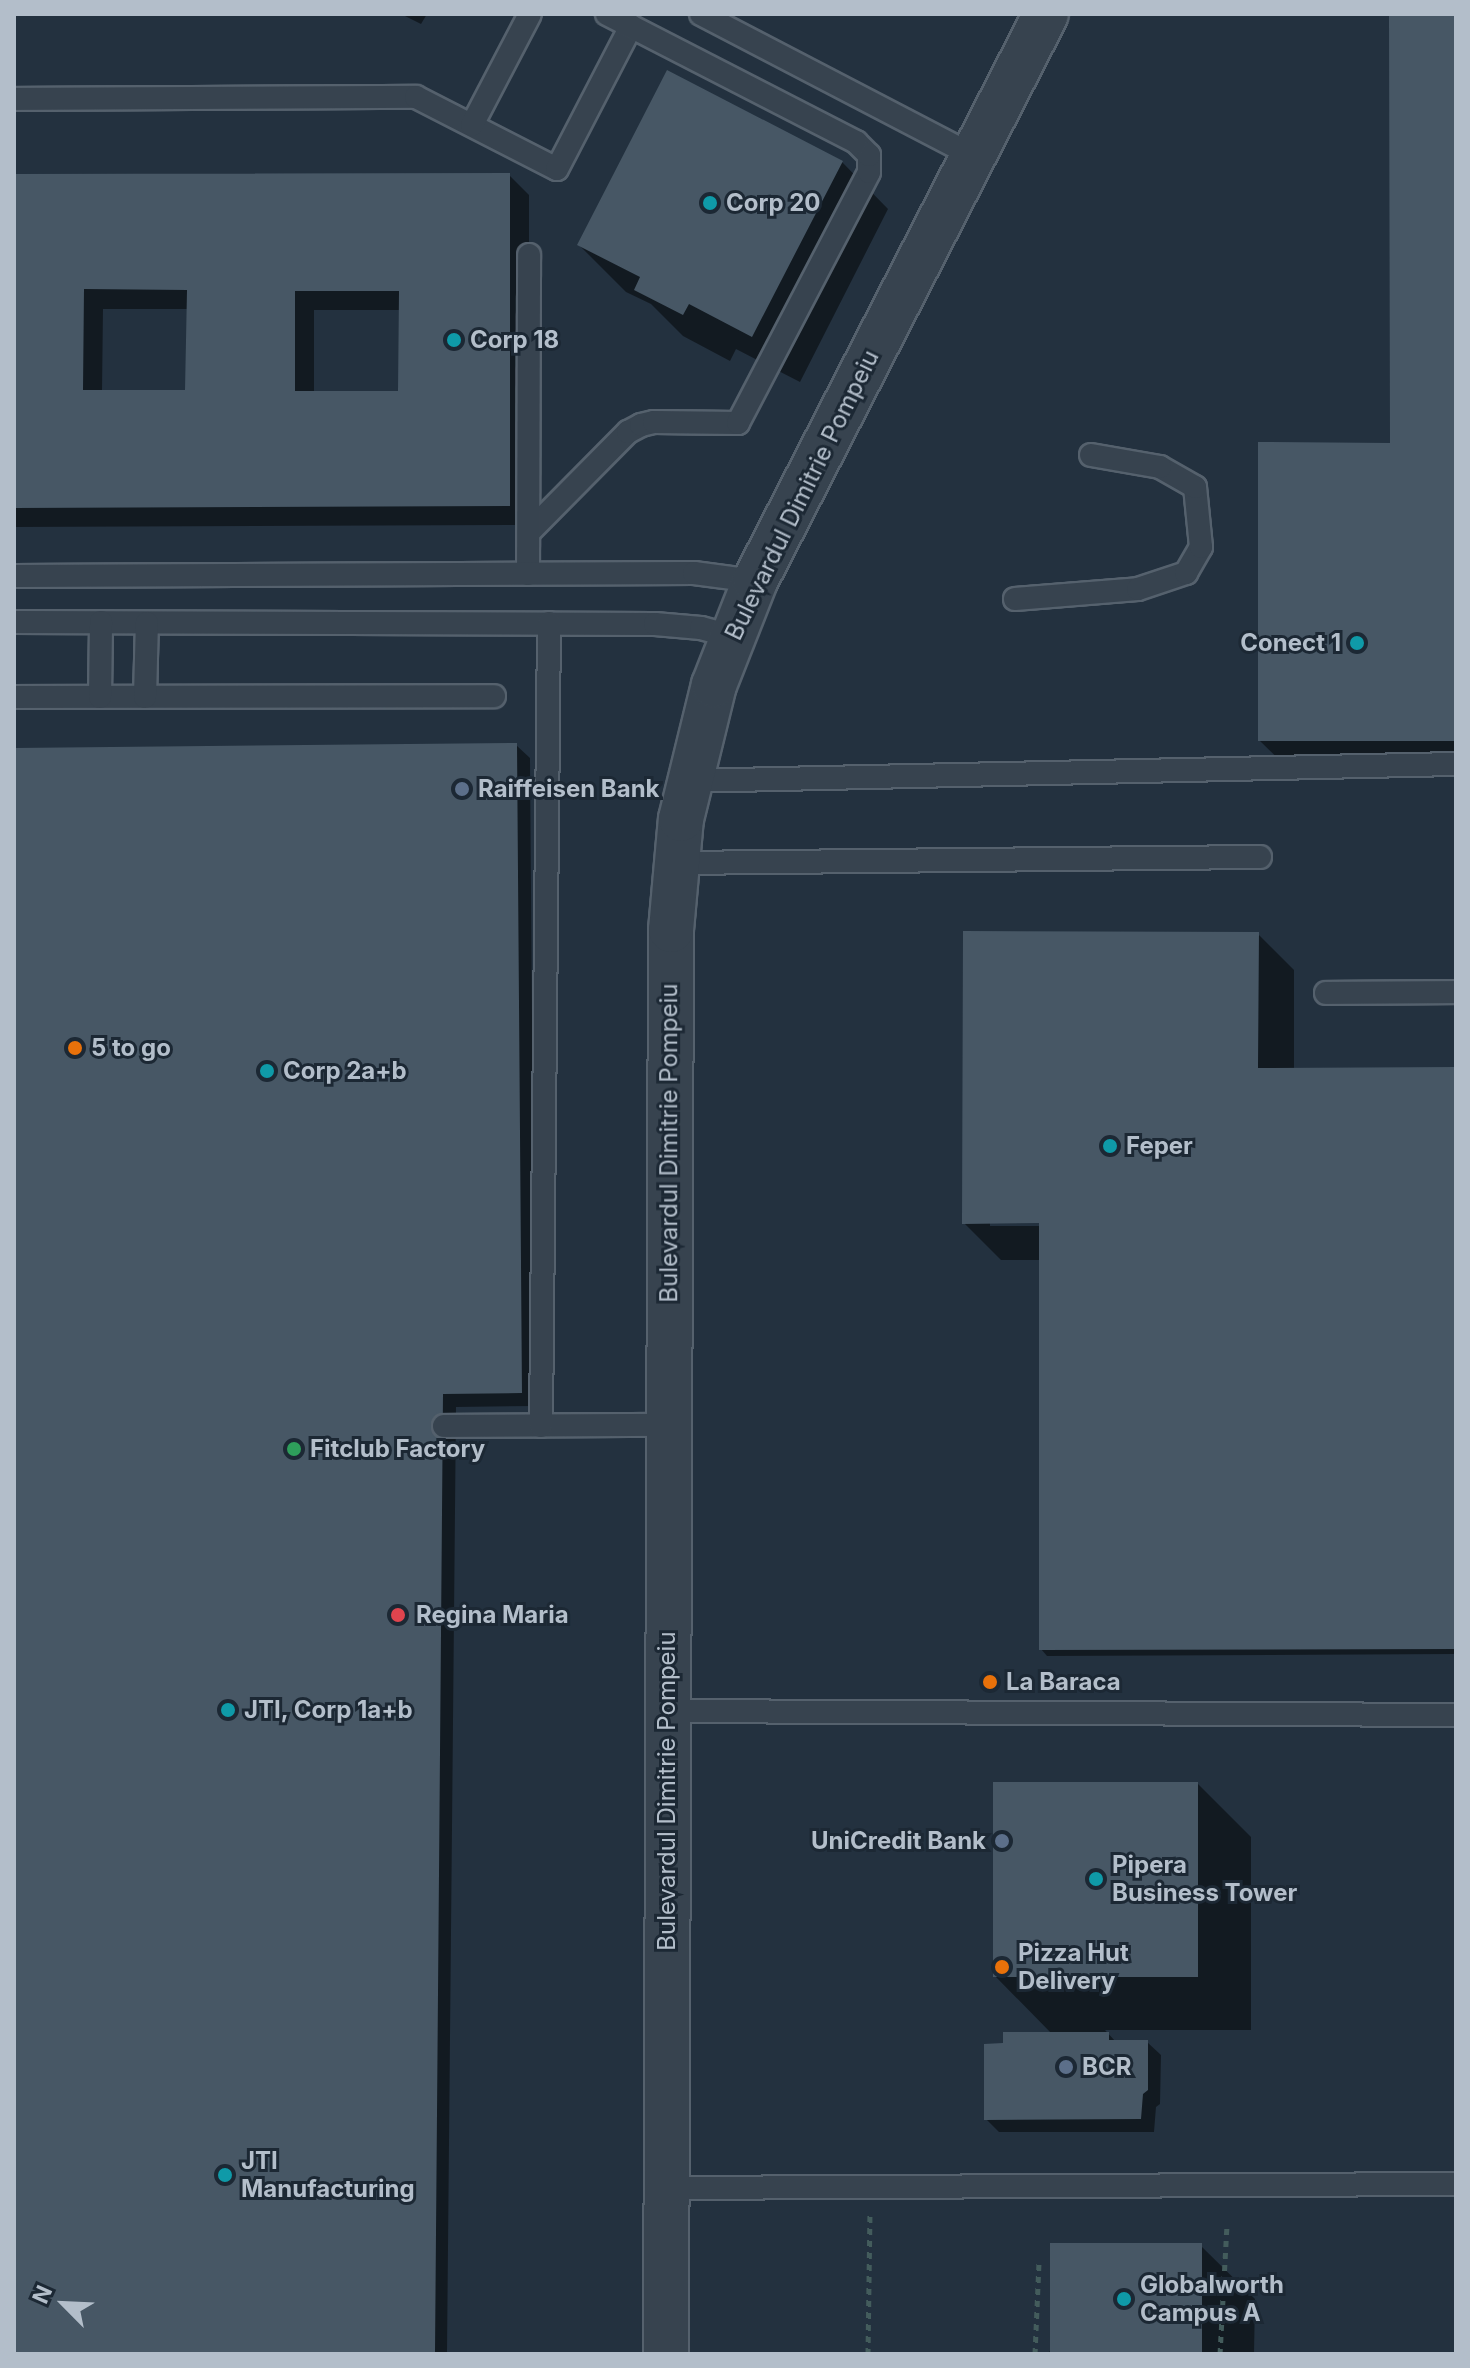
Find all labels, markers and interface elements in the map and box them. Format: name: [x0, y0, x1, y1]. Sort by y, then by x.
place label: Corp 20: [726, 189, 821, 217]
marker: Corp 20: [701, 194, 719, 212]
place label: Corp 18: [470, 326, 559, 354]
marker: Corp 18: [445, 331, 463, 349]
street label: Bulevardul Dimitrie Pompeiu: [719, 345, 885, 645]
place label: Conect 1: [1240, 629, 1341, 657]
marker: Conect 1: [1348, 634, 1366, 652]
place label: Raiffeisen Bank: [478, 775, 660, 803]
marker: Raiffeisen Bank: [453, 780, 471, 798]
street label: Bulevardul Dimitrie Pompeiu: [655, 983, 683, 1303]
place label: 5 to go: [91, 1034, 171, 1062]
marker: 5 to go: [66, 1039, 84, 1057]
place label: Corp 2a+b: [283, 1057, 407, 1085]
marker: Corp 2a+b: [258, 1062, 276, 1080]
place label: Feper: [1126, 1132, 1193, 1160]
marker: Feper: [1101, 1137, 1119, 1155]
place label: Fitclub Factory: [310, 1435, 485, 1463]
marker: Fitclub Factory: [285, 1440, 303, 1458]
place label: Regina Maria: [416, 1601, 569, 1629]
marker: Regina Maria: [387, 1604, 409, 1626]
street label: Bulevardul Dimitrie Pompeiu: [653, 1631, 681, 1951]
place label: La Baraca: [1006, 1668, 1121, 1696]
marker: La Baraca: [981, 1673, 999, 1691]
place label: JTI, Corp 1a+b: [244, 1696, 413, 1724]
marker: JTI, Corp 1a+b: [219, 1701, 237, 1719]
place label: UniCredit Bank: [811, 1827, 986, 1855]
marker: UniCredit Bank: [993, 1832, 1011, 1850]
place label: Pipera Business Tower: [1112, 1851, 1297, 1907]
marker: Pipera Business Tower: [1087, 1870, 1105, 1888]
place label: Pizza Hut Delivery: [1018, 1939, 1129, 1995]
marker: Pizza Hut Delivery: [993, 1958, 1011, 1976]
place label: BCR: [1082, 2053, 1131, 2081]
marker: BCR: [1057, 2058, 1075, 2076]
place label: JTI Manufacturing: [241, 2147, 415, 2203]
marker: JTI Manufacturing: [216, 2166, 234, 2184]
north arrow: [24, 2264, 104, 2344]
place label: Globalworth Campus A: [1140, 2271, 1284, 2327]
text: N: [27, 2281, 57, 2307]
marker: Globalworth Campus A: [1115, 2290, 1133, 2308]

